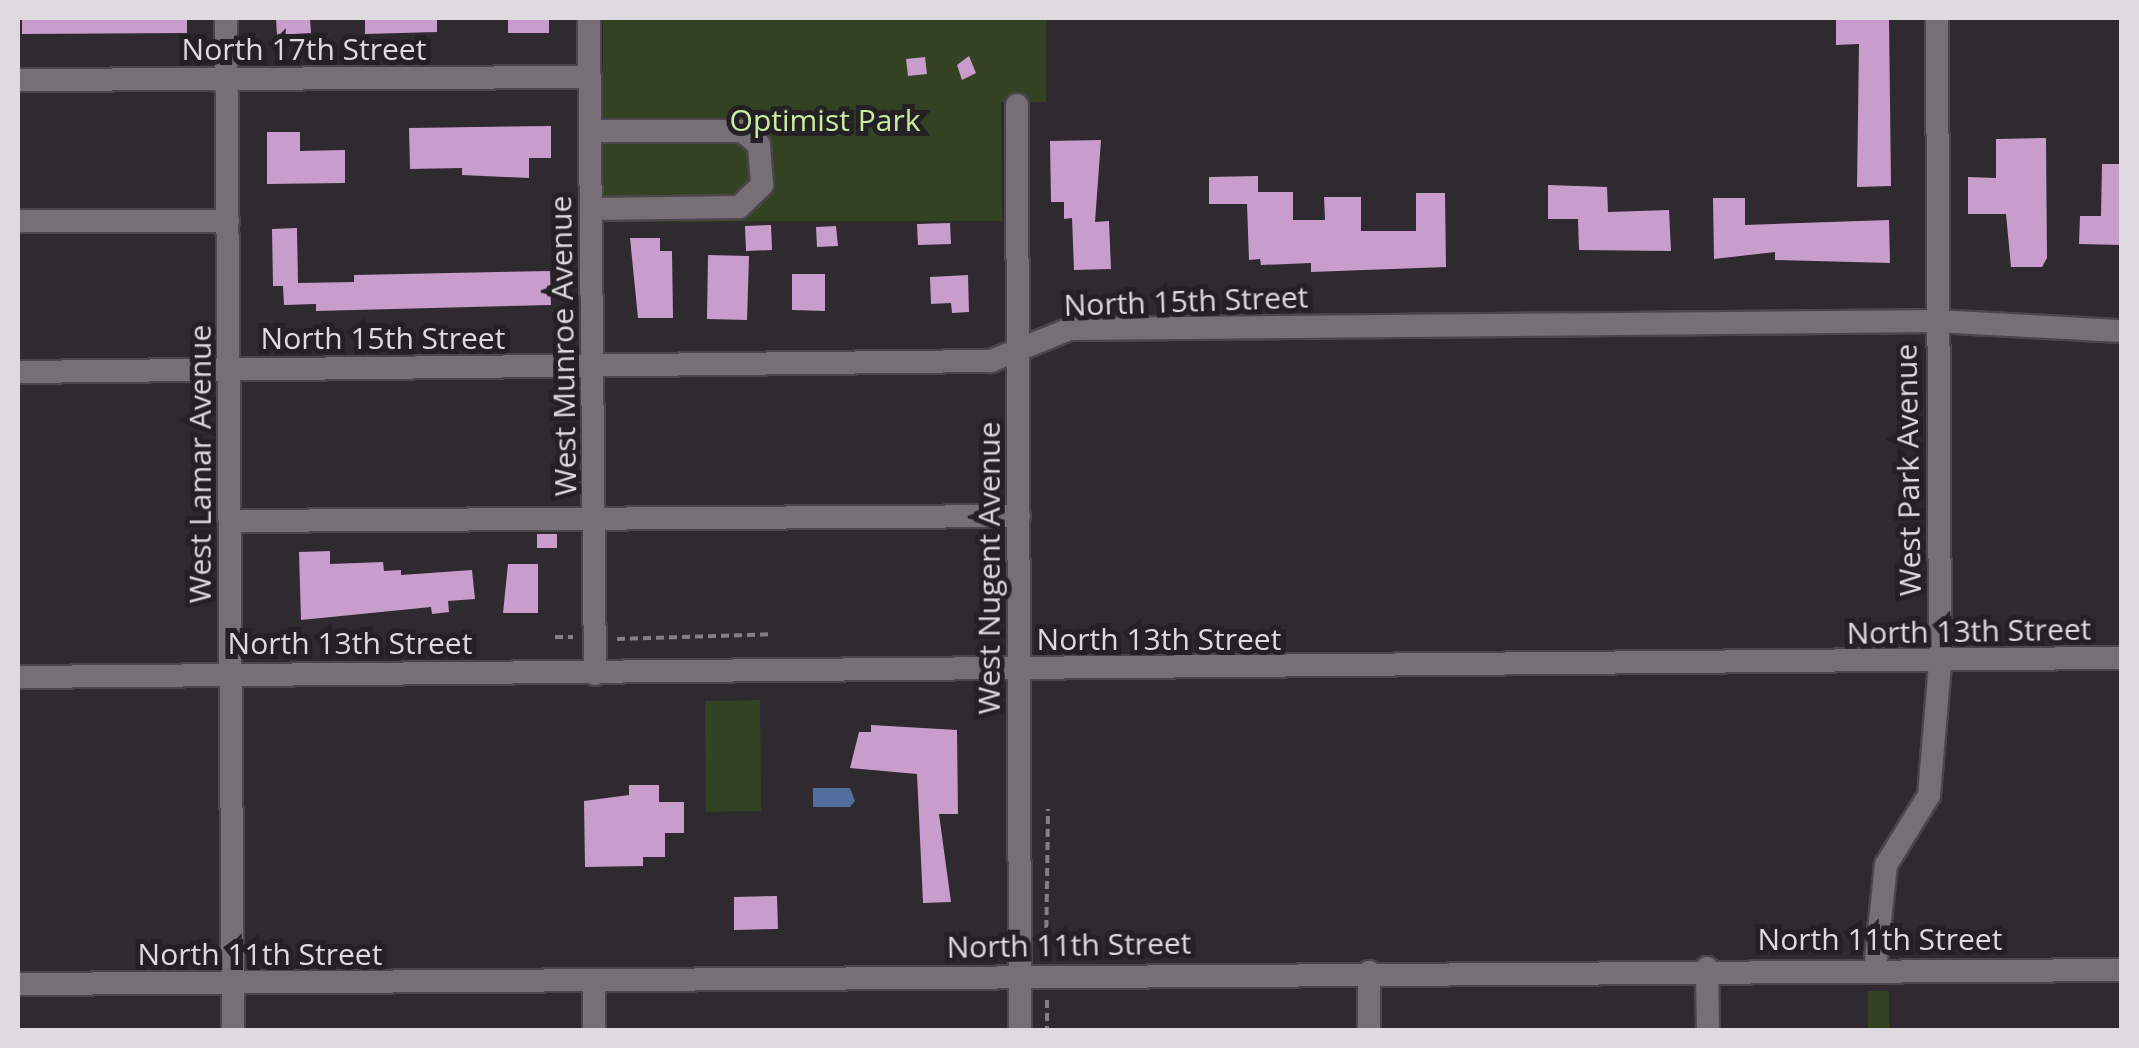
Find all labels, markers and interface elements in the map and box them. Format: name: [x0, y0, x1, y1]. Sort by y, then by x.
street label: North 17th Street: [182, 31, 426, 67]
park label: Optimist Park: [730, 102, 920, 138]
street label: West Munroe Avenue: [542, 195, 584, 497]
street label: North 15th Street: [1063, 279, 1309, 323]
street label: North 15th Street: [261, 320, 505, 356]
street label: West Lamar Avenue: [182, 325, 218, 603]
street label: West Park Avenue: [1888, 344, 1928, 596]
street label: West Nugent Avenue: [971, 422, 1007, 714]
street label: North 13th Street: [1846, 611, 2092, 651]
street label: North 13th Street: [1037, 621, 1281, 657]
street label: North 13th Street: [228, 625, 472, 661]
street label: North 11th Street: [1758, 921, 2002, 957]
street label: North 11th Street: [946, 925, 1192, 965]
street label: North 11th Street: [138, 936, 382, 972]

